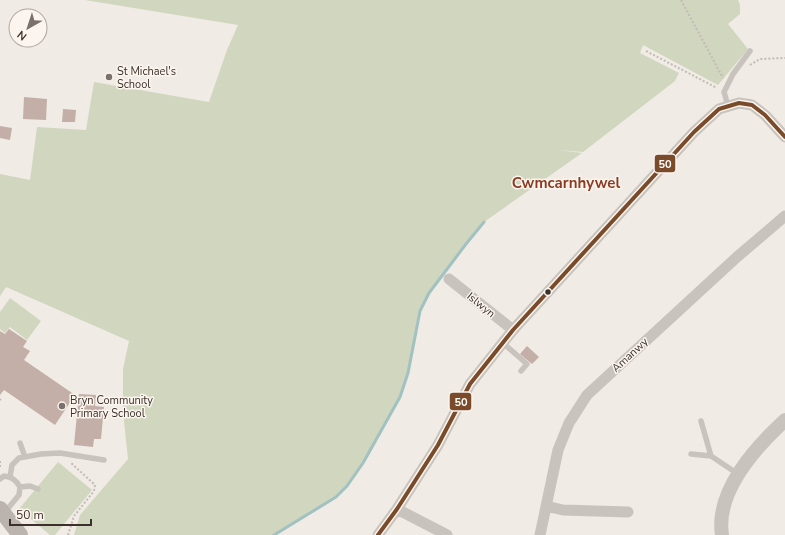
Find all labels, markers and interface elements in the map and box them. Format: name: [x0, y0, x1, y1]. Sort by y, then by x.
north arrow: [8, 8, 48, 48]
text: N: [14, 27, 30, 44]
place label: St Michael's School: [117, 64, 176, 92]
marker: St Michael's School: [104, 72, 114, 82]
line badge: 50: [654, 154, 676, 173]
text: 50: [658, 157, 672, 172]
district label: Cwmcarnhywel: [512, 173, 620, 193]
unlabelled marker: [543, 287, 553, 297]
street label: Islwyn: [464, 289, 498, 321]
street label: Amanwy: [609, 334, 652, 376]
line badge: 50: [449, 392, 472, 411]
place label: Bryn Community Primary School: [70, 393, 153, 421]
text: 50: [454, 395, 468, 410]
marker: Bryn Community Primary School: [57, 401, 67, 411]
scale bar: [10, 501, 91, 527]
text: 50 m: [16, 507, 44, 523]

